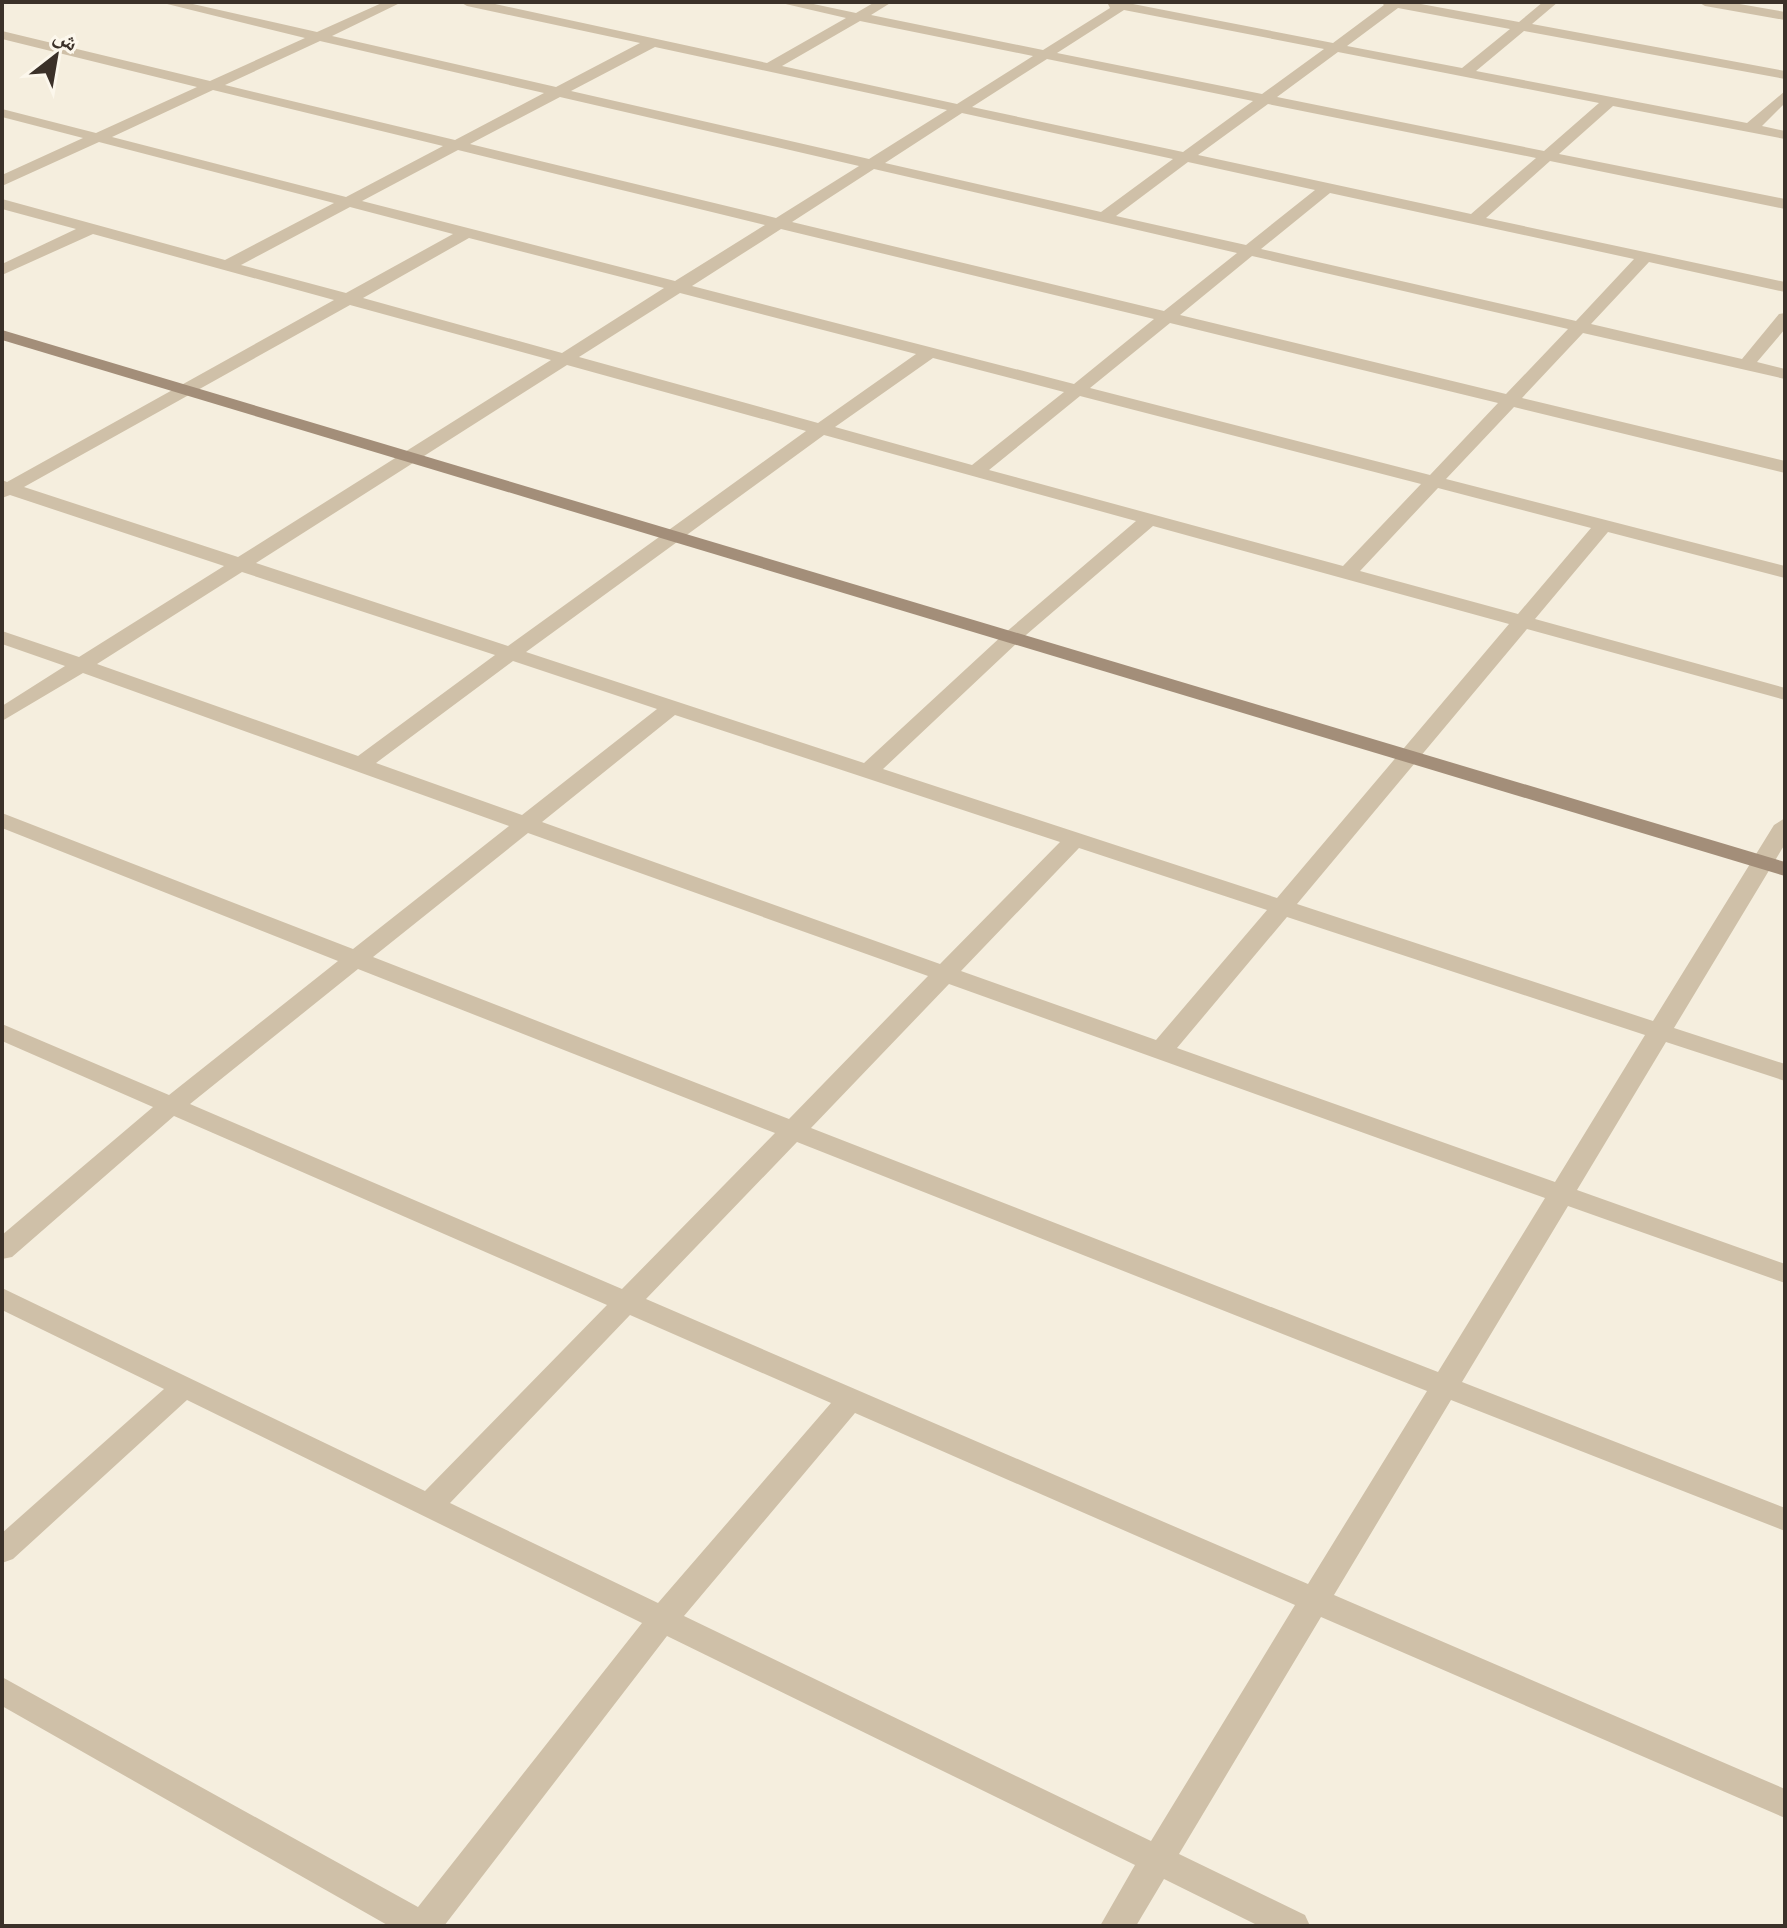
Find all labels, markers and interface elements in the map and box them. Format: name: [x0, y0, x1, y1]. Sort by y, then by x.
north arrow: [16, 16, 96, 96]
text: ش: [48, 20, 84, 59]

